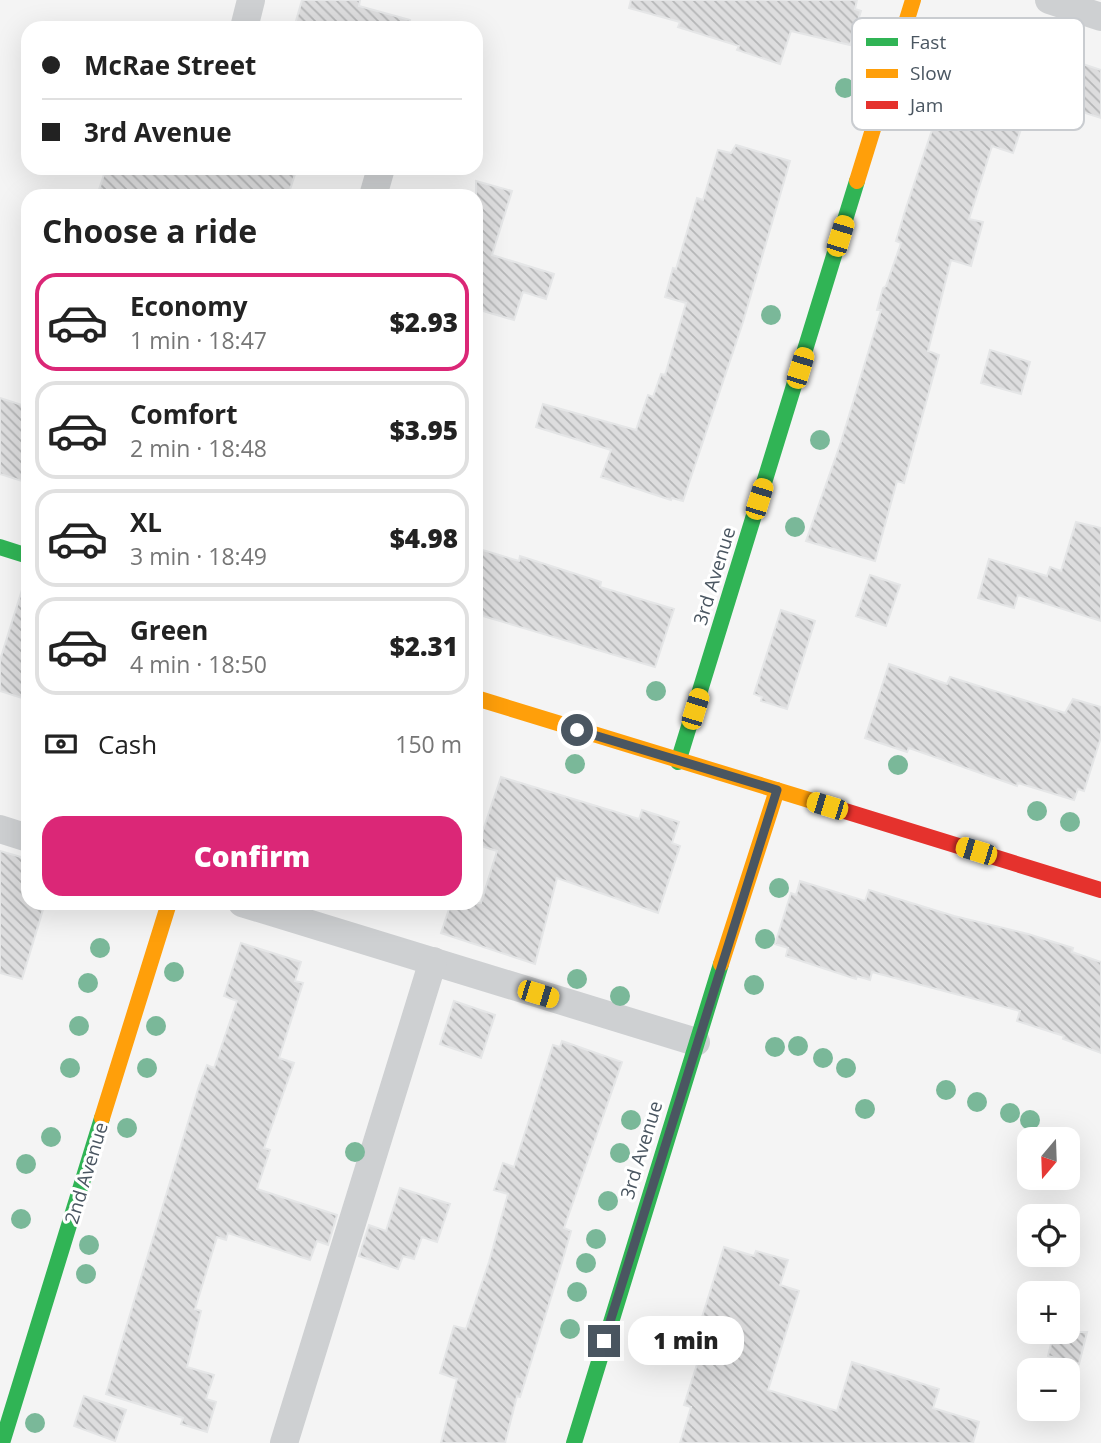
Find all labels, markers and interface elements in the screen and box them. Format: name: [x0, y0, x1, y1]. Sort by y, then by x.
legend: [852, 18, 1084, 130]
text: Fast: [910, 29, 946, 55]
text: McRae Street: [84, 47, 256, 83]
text: Slow: [910, 60, 952, 86]
text: Jam: [908, 92, 943, 118]
text: 3rd Avenue: [84, 114, 232, 150]
text: Choose a ride: [42, 209, 257, 252]
car: [824, 213, 857, 259]
text: Economy: [130, 288, 248, 324]
icon: car: [46, 291, 109, 354]
text: $2.93: [390, 304, 458, 340]
text: 1 min · 18:47: [130, 324, 267, 356]
car: [784, 345, 817, 391]
text: Comfort: [130, 396, 237, 432]
icon: car: [46, 399, 109, 462]
text: $3.95: [390, 412, 458, 448]
text: 2 min · 18:48: [130, 432, 267, 464]
car: [743, 476, 776, 522]
text: XL: [130, 504, 162, 540]
icon: car: [46, 507, 109, 570]
text: $4.98: [390, 520, 458, 556]
street label: 3rd Avenue: [687, 524, 741, 628]
text: 3 min · 18:49: [130, 540, 267, 572]
text: Green: [130, 612, 208, 648]
icon: car: [46, 615, 109, 678]
text: $2.31: [390, 628, 458, 664]
text: 4 min · 18:50: [130, 648, 267, 680]
car: [679, 686, 712, 732]
route start: [561, 714, 593, 746]
icon: cash: [42, 725, 80, 763]
text: Cash: [98, 726, 157, 762]
text: 150 m: [395, 728, 462, 760]
car: [804, 790, 851, 822]
button: Confirm: [42, 816, 462, 896]
car: [953, 835, 1000, 867]
car: [515, 978, 562, 1010]
street label: 3rd Avenue: [614, 1098, 668, 1202]
street label: 2nd Avenue: [58, 1119, 114, 1227]
north arrow: [1017, 1127, 1080, 1190]
map controls: [1017, 1127, 1080, 1421]
button: locate: [1017, 1204, 1080, 1267]
button: +: [1017, 1281, 1080, 1344]
callout: 1 min: [628, 1316, 744, 1366]
text: 1 min: [653, 1324, 719, 1356]
route end: [588, 1325, 620, 1357]
button: −: [1017, 1358, 1080, 1421]

